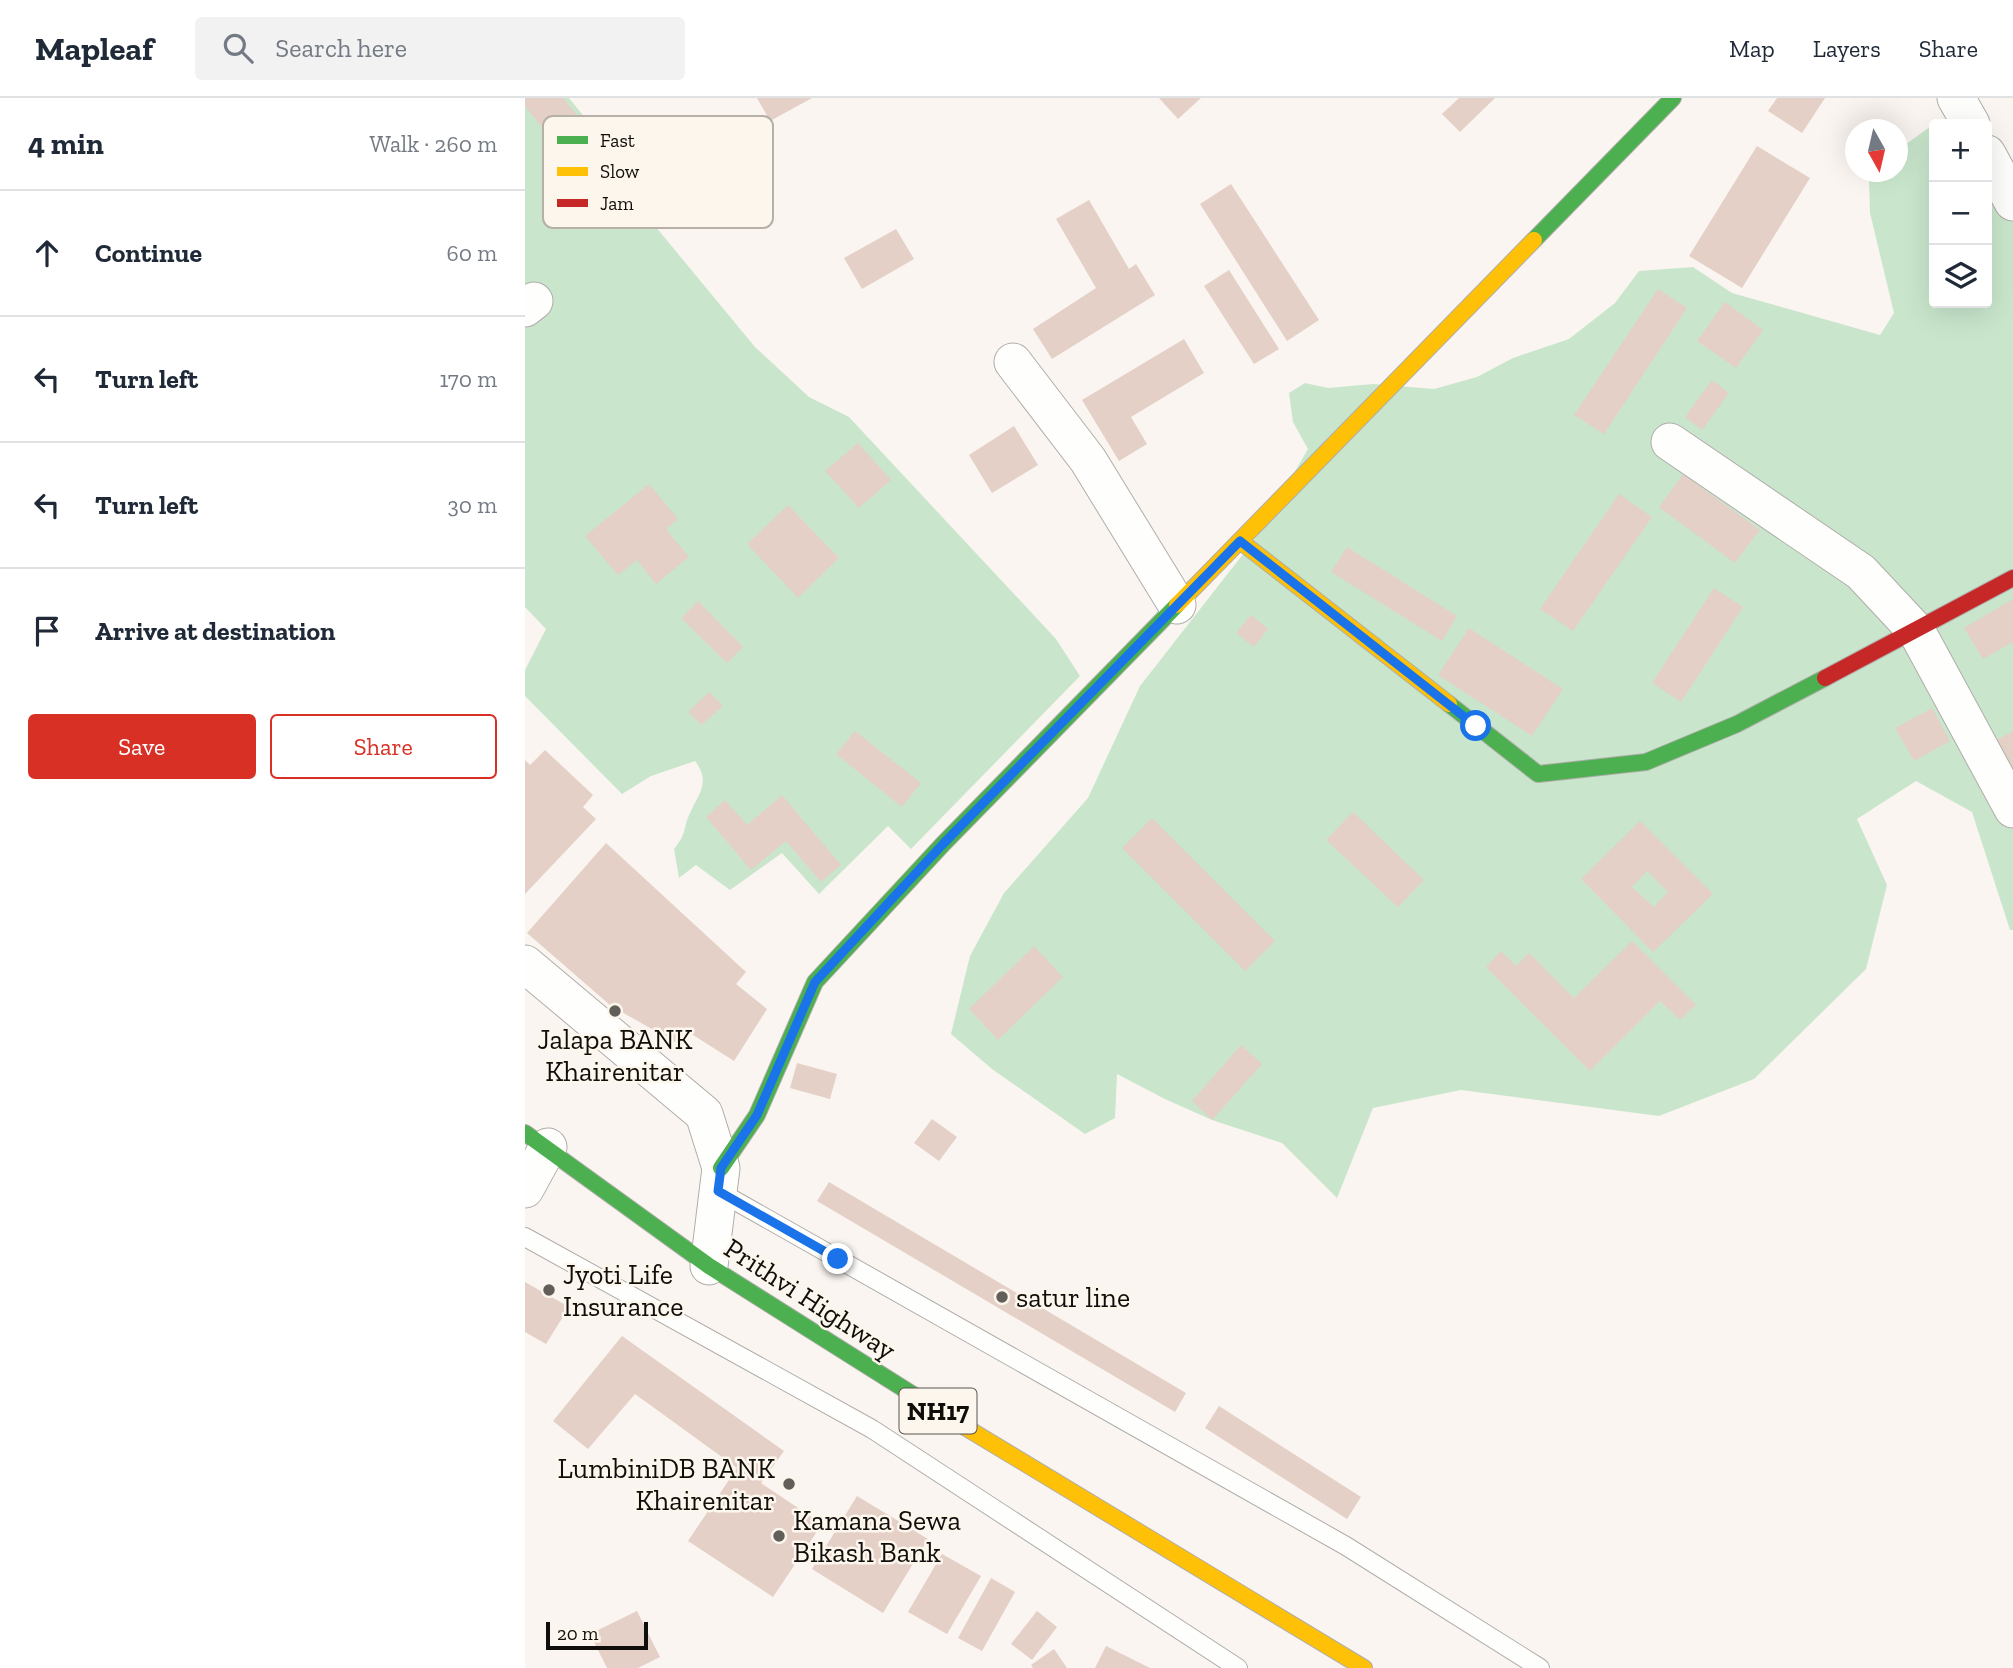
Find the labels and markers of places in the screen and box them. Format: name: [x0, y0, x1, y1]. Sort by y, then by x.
marker: Jalapa BANK Khairenitar: [607, 1003, 623, 1019]
place label: Jalapa BANK Khairenitar: [538, 1023, 693, 1088]
place label: Jyoti Life Insurance: [563, 1258, 683, 1323]
place label: satur line: [1016, 1281, 1130, 1314]
marker: Jyoti Life Insurance: [541, 1282, 557, 1298]
marker: satur line: [994, 1289, 1010, 1305]
place label: LumbiniDB BANK Khairenitar: [558, 1452, 775, 1517]
marker: LumbiniDB BANK Khairenitar: [781, 1476, 797, 1492]
place label: Kamana Sewa Bikash Bank: [793, 1504, 961, 1569]
marker: Kamana Sewa Bikash Bank: [771, 1528, 787, 1544]

